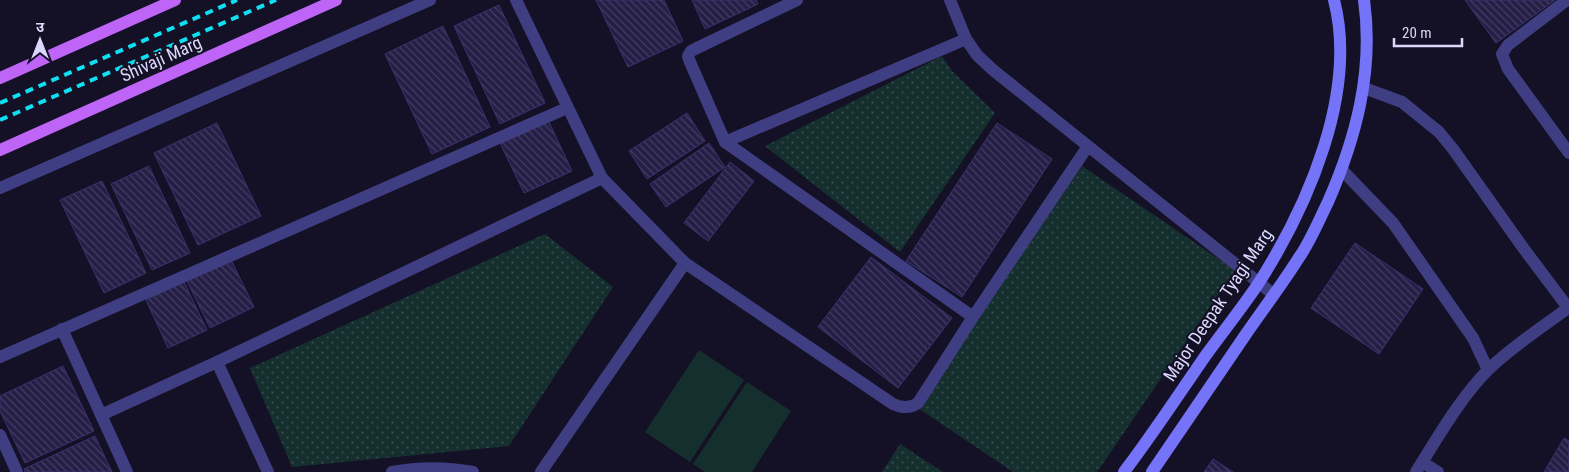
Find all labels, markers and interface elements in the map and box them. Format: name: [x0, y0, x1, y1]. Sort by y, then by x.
north arrow: [15, 15, 65, 65]
scale bar: [1394, 15, 1462, 47]
text: उ: [36, 19, 45, 35]
text: 20 m: [1402, 24, 1432, 42]
street label: Shivaji Marg: [117, 31, 205, 86]
street label: Major Deepak Tyagi Marg: [1159, 224, 1277, 385]

